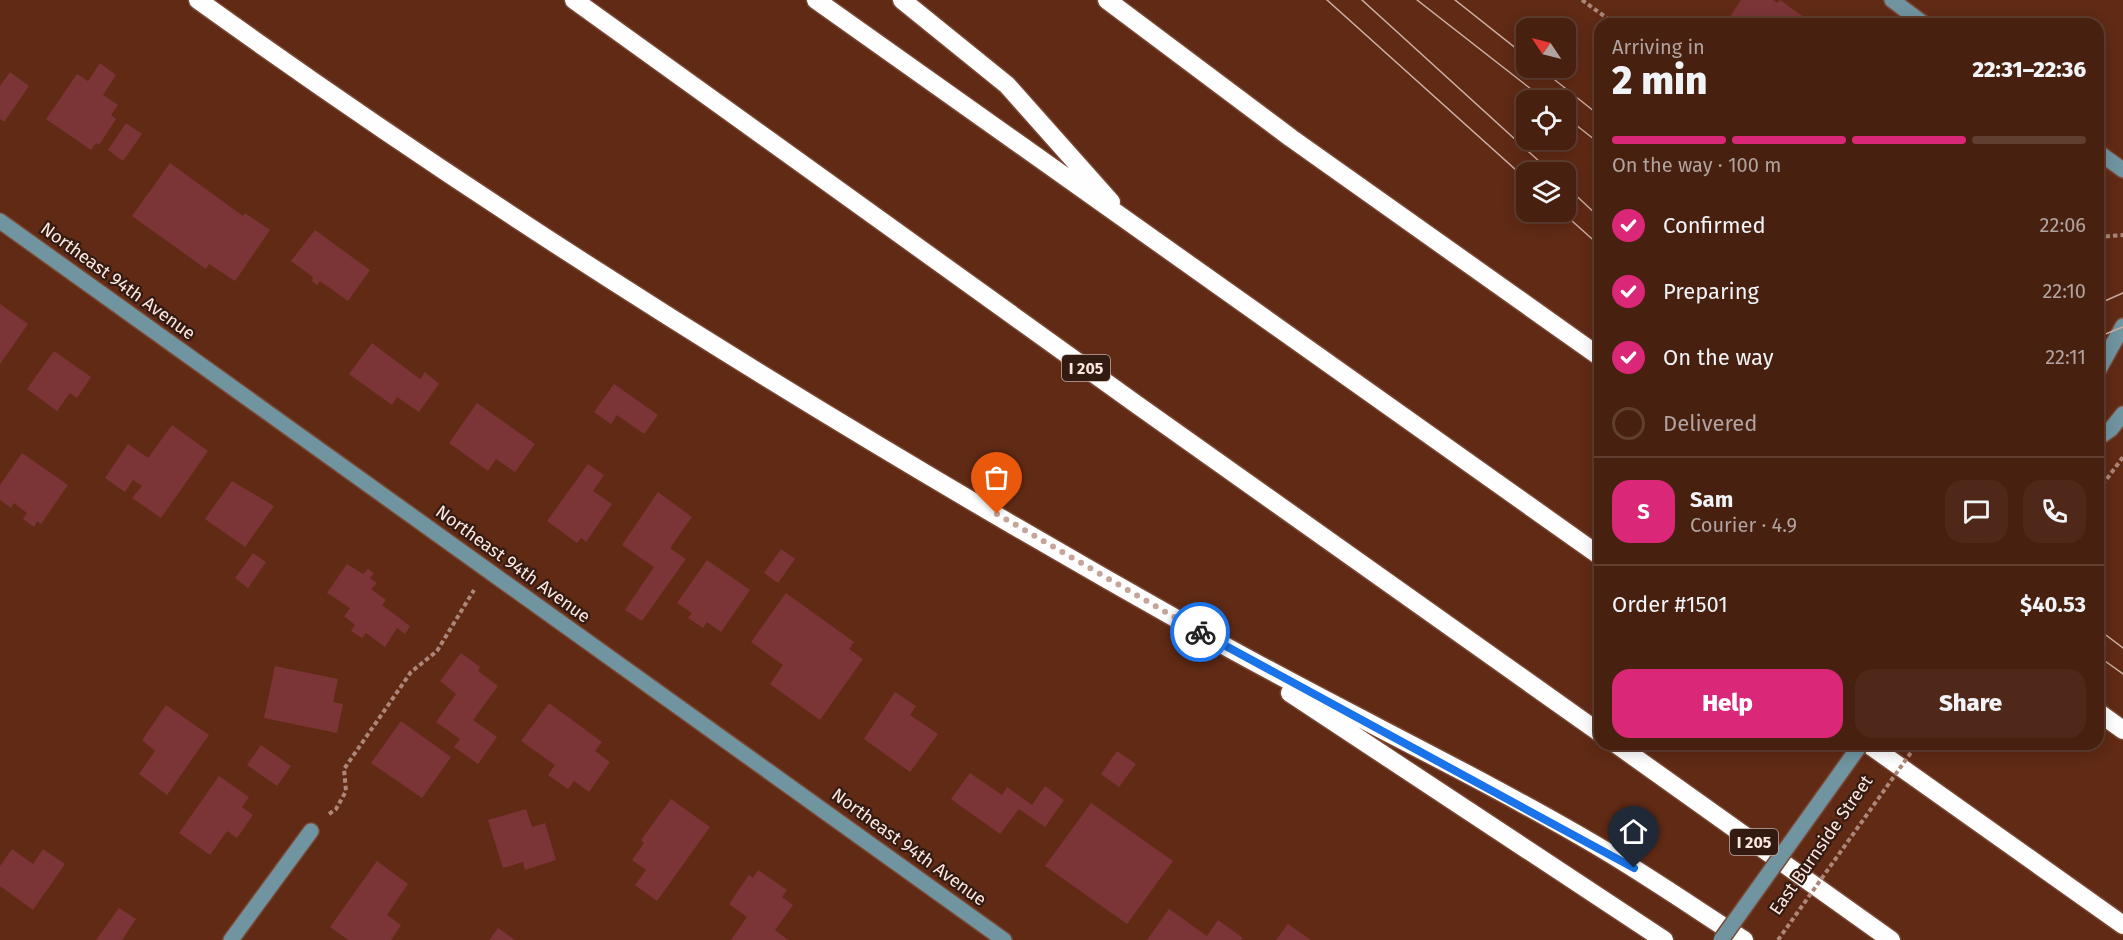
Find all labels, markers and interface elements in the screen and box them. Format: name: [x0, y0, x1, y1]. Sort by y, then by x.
north arrow: [1516, 18, 1576, 78]
map controls: [1516, 18, 1576, 222]
text: Arriving in: [1612, 35, 1705, 59]
text: 22:31–22:36: [1972, 56, 2086, 83]
text: 2 min: [1612, 58, 1708, 104]
button: locate: [1516, 90, 1576, 150]
text: On the way · 100 m: [1612, 153, 1781, 177]
button: layers: [1516, 162, 1576, 222]
icon: check: [1612, 209, 1645, 242]
text: Confirmed: [1663, 212, 1766, 239]
text: 22:06: [2040, 213, 2086, 237]
street label: Northeast 94th Avenue: [36, 217, 200, 345]
icon: check: [1612, 275, 1645, 308]
text: Preparing: [1663, 278, 1759, 305]
text: 22:10: [2042, 279, 2086, 303]
icon: check: [1612, 341, 1645, 374]
text: On the way: [1663, 344, 1774, 371]
text: 22:11: [2045, 345, 2086, 369]
road number: I 205: [1062, 355, 1110, 381]
text: Delivered: [1663, 410, 1758, 437]
pin: [971, 452, 1022, 514]
icon: bag: [980, 461, 1013, 494]
button: chat: [1945, 480, 2008, 543]
button: phone: [2023, 480, 2086, 543]
text: Sam: [1690, 486, 1733, 513]
text: S: [1637, 498, 1650, 525]
street label: Northeast 94th Avenue: [431, 500, 595, 628]
text: Courier · 4.9: [1690, 513, 1797, 537]
text: Order #1501: [1612, 591, 1728, 618]
text: $40.53: [2020, 591, 2086, 618]
courier: [1170, 602, 1230, 662]
icon: bike: [1184, 616, 1217, 649]
button: Help: [1612, 669, 1843, 738]
button: Share: [1855, 669, 2086, 738]
street label: East Burnside Street: [1765, 771, 1878, 919]
street label: Northeast 94th Avenue: [827, 783, 991, 911]
pin: [1608, 806, 1659, 868]
icon: home: [1617, 815, 1650, 848]
road number: I 205: [1730, 829, 1778, 855]

